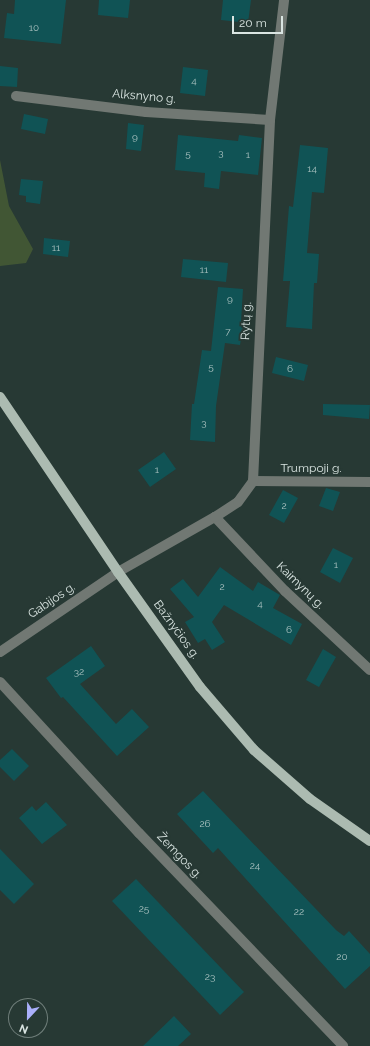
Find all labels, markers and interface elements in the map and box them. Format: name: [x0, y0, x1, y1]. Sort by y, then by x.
scale bar: [234, 8, 285, 34]
text: 20 m: [239, 16, 267, 30]
house number: 10: [29, 22, 39, 34]
house number: 4: [191, 75, 197, 87]
street label: Alksnyno g.: [112, 87, 176, 107]
house number: 9: [132, 131, 138, 143]
house number: 3: [218, 147, 224, 159]
house number: 5: [185, 148, 191, 160]
house number: 1: [246, 149, 250, 161]
house number: 14: [307, 163, 317, 175]
house number: 11: [52, 242, 60, 254]
house number: 11: [200, 264, 208, 276]
house number: 9: [227, 293, 233, 305]
street label: Rytų g.: [239, 302, 255, 340]
house number: 7: [225, 326, 231, 338]
house number: 5: [208, 361, 214, 373]
house number: 6: [287, 363, 293, 375]
house number: 3: [201, 417, 207, 429]
street label: Trumpoji g.: [280, 462, 342, 476]
house number: 1: [155, 464, 159, 476]
house number: 2: [281, 500, 287, 512]
house number: 1: [334, 559, 338, 571]
street label: Kaimynų g.: [273, 560, 327, 612]
street label: Gabijos g.: [26, 580, 78, 622]
house number: 2: [219, 581, 225, 593]
street label: Bažnyčios g.: [150, 598, 202, 662]
house number: 4: [257, 598, 263, 610]
house number: 6: [286, 624, 292, 636]
house number: 32: [74, 666, 84, 678]
house number: 26: [199, 818, 211, 830]
street label: Žemgos g.: [153, 830, 205, 882]
house number: 24: [250, 860, 260, 872]
house number: 25: [139, 903, 149, 915]
house number: 22: [294, 906, 304, 918]
house number: 20: [336, 951, 348, 963]
house number: 23: [205, 971, 215, 983]
north arrow: [8, 998, 48, 1038]
text: N: [17, 1021, 30, 1036]

